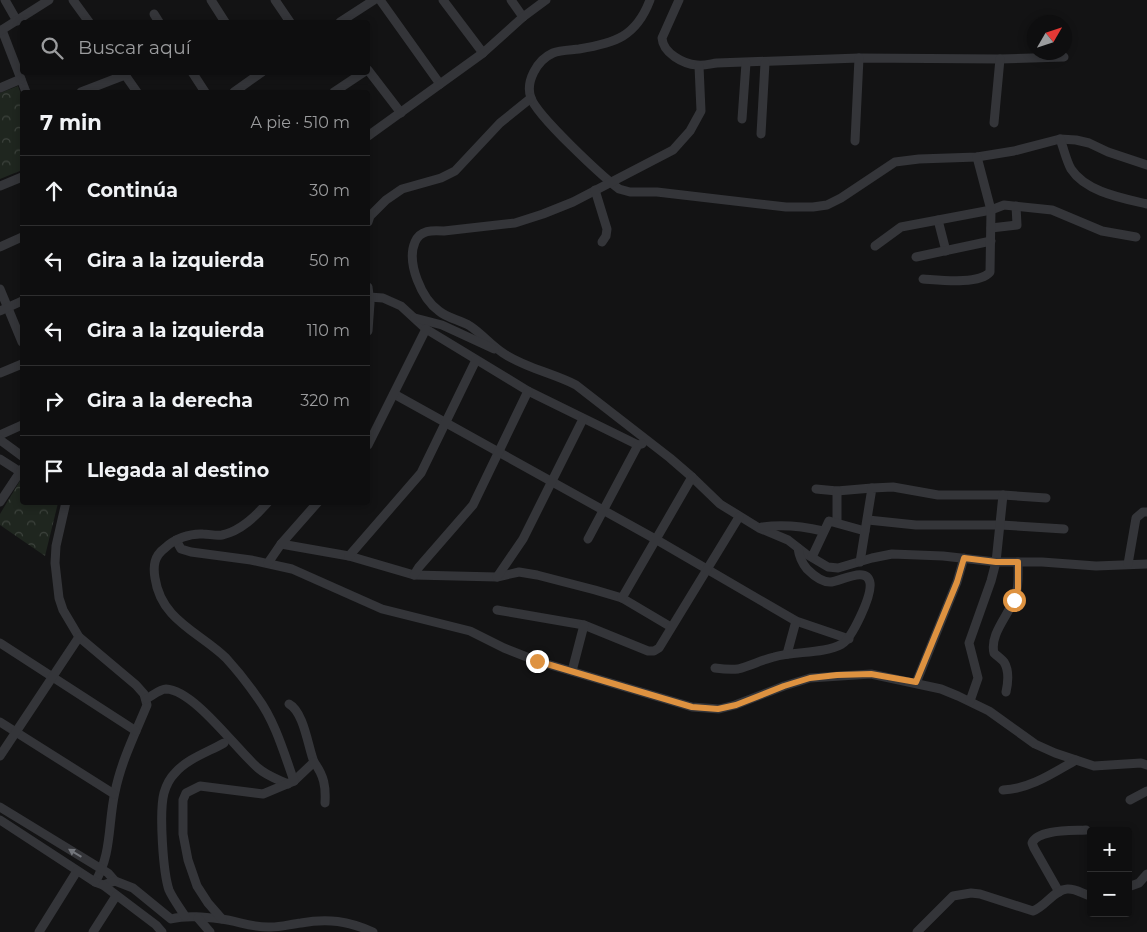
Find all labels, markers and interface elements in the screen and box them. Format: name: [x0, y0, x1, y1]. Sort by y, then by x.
north arrow: [1027, 15, 1072, 60]
search box: [20, 20, 370, 75]
icon: search: [38, 34, 66, 62]
text: Buscar aquí: [78, 36, 191, 59]
text: 7 min: [40, 110, 102, 135]
text: A pie · 510 m: [251, 113, 350, 132]
icon: ahead: [40, 177, 68, 205]
text: Continúa: [87, 179, 178, 202]
text: 30 m: [309, 181, 350, 200]
icon: left: [40, 247, 68, 275]
text: Gira a la izquierda: [87, 249, 265, 272]
text: 50 m: [309, 251, 350, 270]
icon: left: [40, 317, 68, 345]
text: Gira a la izquierda: [87, 319, 265, 342]
text: 110 m: [307, 321, 350, 340]
icon: right: [40, 387, 68, 415]
text: Gira a la derecha: [87, 389, 253, 412]
text: 320 m: [300, 391, 350, 410]
icon: arrive: [40, 457, 68, 485]
text: Llegada al destino: [87, 459, 269, 482]
route start: [1003, 589, 1026, 612]
route end: [526, 650, 549, 673]
map controls: [1087, 827, 1132, 917]
button: +: [1087, 827, 1132, 872]
one-way arrow: [69, 848, 82, 857]
button: −: [1087, 872, 1132, 917]

